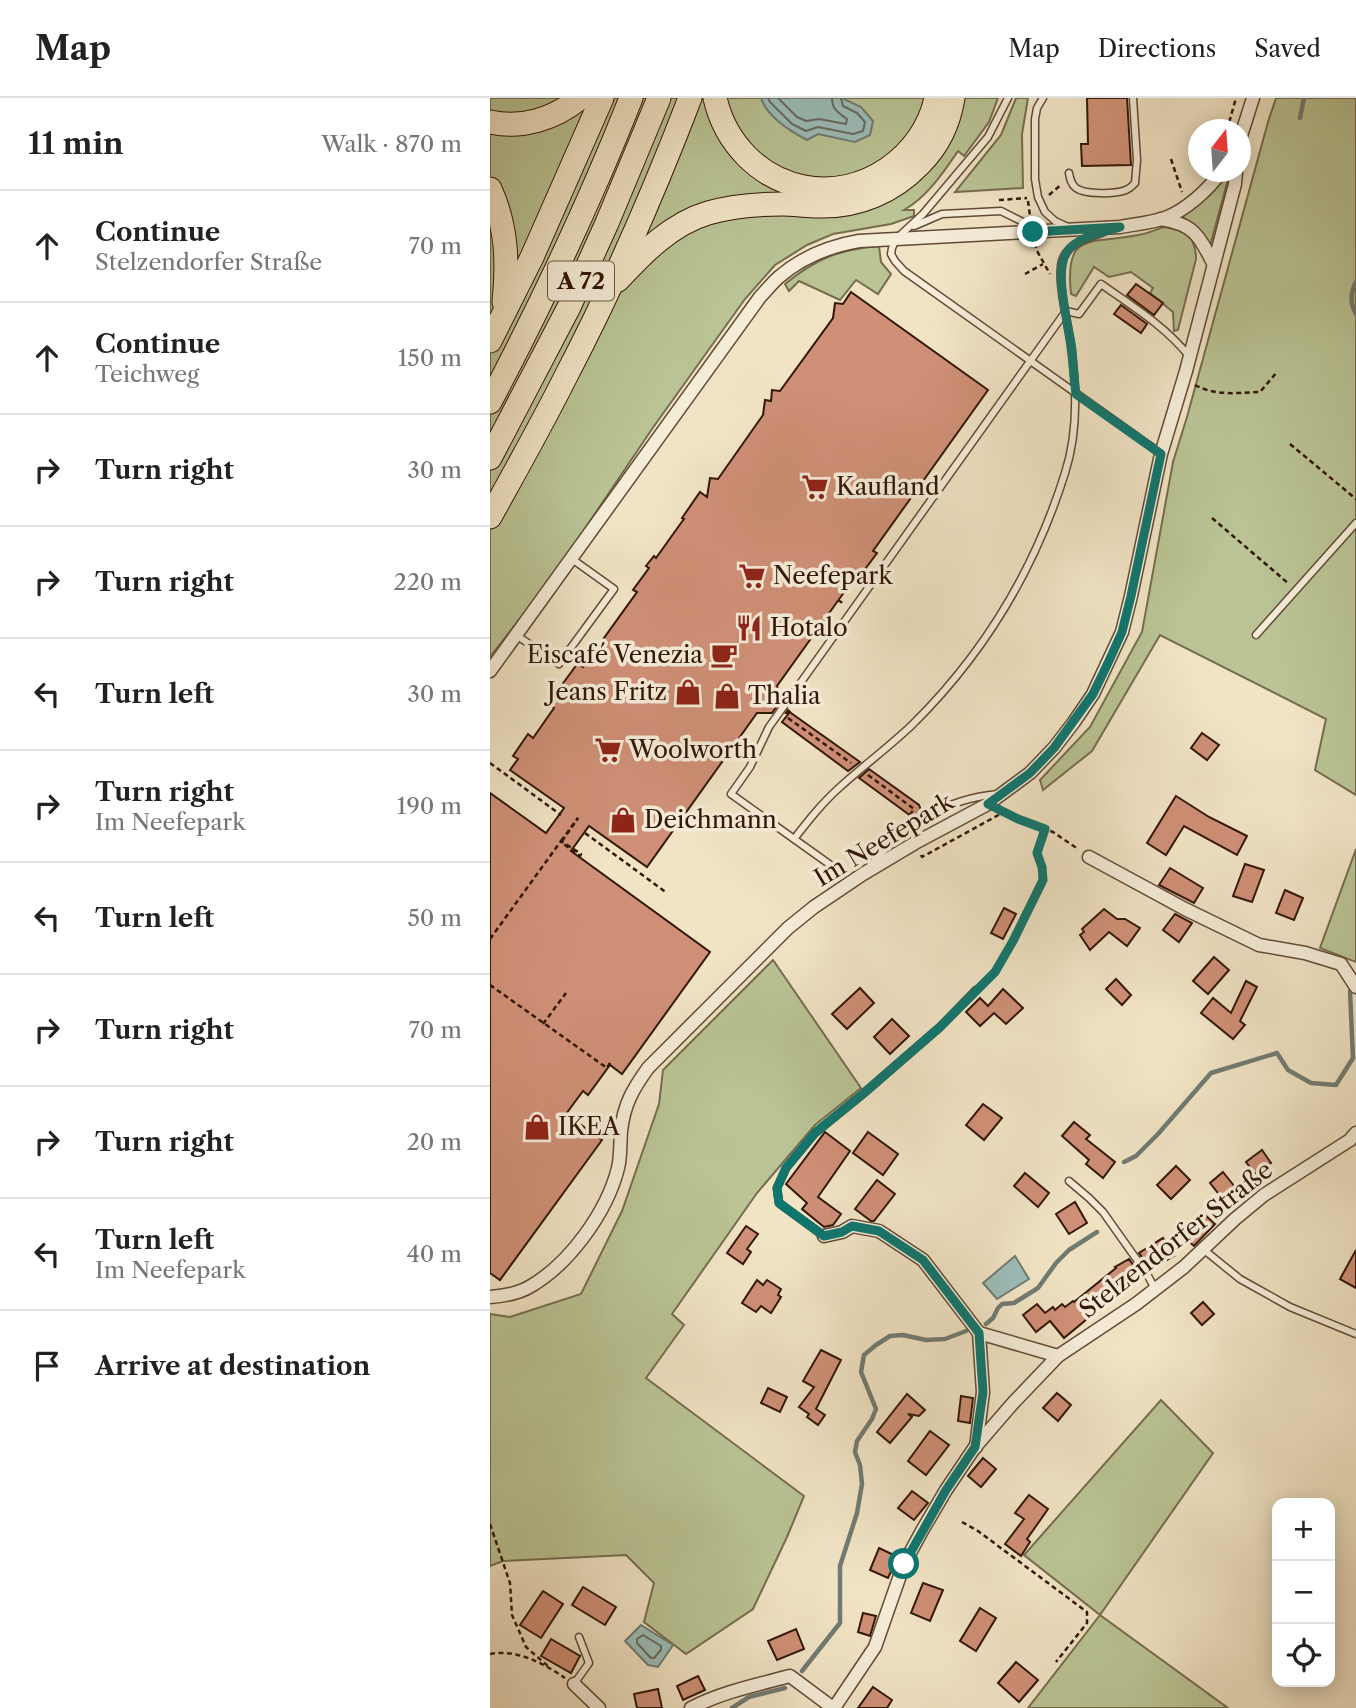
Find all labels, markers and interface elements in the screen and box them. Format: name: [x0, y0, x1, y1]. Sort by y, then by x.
text: Map: [35, 28, 111, 69]
text: Map: [1008, 34, 1060, 63]
text: Directions: [1098, 34, 1216, 63]
text: Saved: [1254, 34, 1321, 63]
north arrow: [1188, 119, 1251, 182]
text: 11 min: [28, 125, 124, 162]
text: Walk · 870 m: [321, 130, 462, 158]
text: Continue: [95, 216, 220, 248]
route end: [1017, 216, 1048, 247]
icon: ahead: [28, 227, 66, 265]
text: 70 m: [409, 232, 462, 260]
text: Stelzendorfer Straße: [95, 248, 322, 276]
road number: A 72: [548, 262, 614, 300]
text: Continue: [95, 328, 220, 360]
icon: ahead: [28, 339, 66, 377]
text: 150 m: [398, 344, 462, 372]
text: Teichweg: [95, 360, 199, 388]
icon: right: [28, 451, 66, 489]
text: Turn right: [95, 454, 234, 486]
text: 30 m: [407, 456, 462, 484]
supermarket icon: Kaufland: [800, 472, 830, 502]
place label: Kaufland: [836, 472, 940, 501]
supermarket icon: Neefepark: [737, 561, 767, 591]
place label: Neefepark: [773, 561, 893, 590]
icon: right: [28, 563, 66, 601]
text: Turn right: [95, 566, 234, 598]
text: 220 m: [393, 568, 462, 596]
restaurant icon: Hotalo: [734, 613, 764, 643]
place label: Hotalo: [770, 613, 848, 642]
place label: Eiscafé Venezia: [527, 640, 703, 669]
cafe icon: Eiscafé Venezia: [709, 640, 739, 670]
icon: left: [28, 675, 66, 713]
place label: Jeans Fritz: [543, 677, 667, 706]
shop icon: Jeans Fritz: [673, 677, 703, 707]
text: Turn left: [95, 678, 214, 710]
text: 30 m: [407, 680, 462, 708]
shop icon: Thalia: [712, 681, 742, 711]
place label: Thalia: [748, 681, 821, 710]
supermarket icon: Woolworth: [593, 735, 623, 765]
place label: Woolworth: [628, 735, 757, 764]
text: Turn right: [95, 776, 234, 808]
street label: Im Neefepark: [809, 786, 959, 892]
icon: right: [28, 787, 66, 825]
text: 190 m: [397, 792, 462, 820]
shop icon: Deichmann: [608, 805, 638, 835]
place label: Deichmann: [644, 805, 777, 834]
text: Im Neefepark: [95, 808, 246, 836]
icon: left: [28, 899, 66, 937]
text: Turn left: [95, 902, 214, 934]
text: 50 m: [407, 904, 462, 932]
icon: right: [28, 1011, 66, 1049]
text: Turn right: [95, 1014, 234, 1046]
text: 70 m: [409, 1016, 462, 1044]
shop icon: IKEA: [522, 1112, 552, 1142]
place label: IKEA: [558, 1112, 621, 1141]
icon: right: [28, 1123, 66, 1161]
text: Turn right: [95, 1126, 234, 1158]
text: 20 m: [407, 1128, 462, 1156]
street label: Stelzendorfer Straße: [1073, 1155, 1278, 1324]
text: Turn left: [95, 1224, 214, 1256]
icon: left: [28, 1235, 66, 1273]
text: 40 m: [407, 1240, 462, 1268]
text: Im Neefepark: [95, 1256, 246, 1284]
icon: arrive: [28, 1347, 66, 1385]
text: Arrive at destination: [95, 1350, 370, 1382]
map controls: [1272, 1498, 1335, 1687]
button: +: [1272, 1498, 1335, 1561]
route start: [888, 1548, 919, 1579]
button: −: [1272, 1561, 1335, 1624]
button: locate: [1272, 1624, 1335, 1687]

